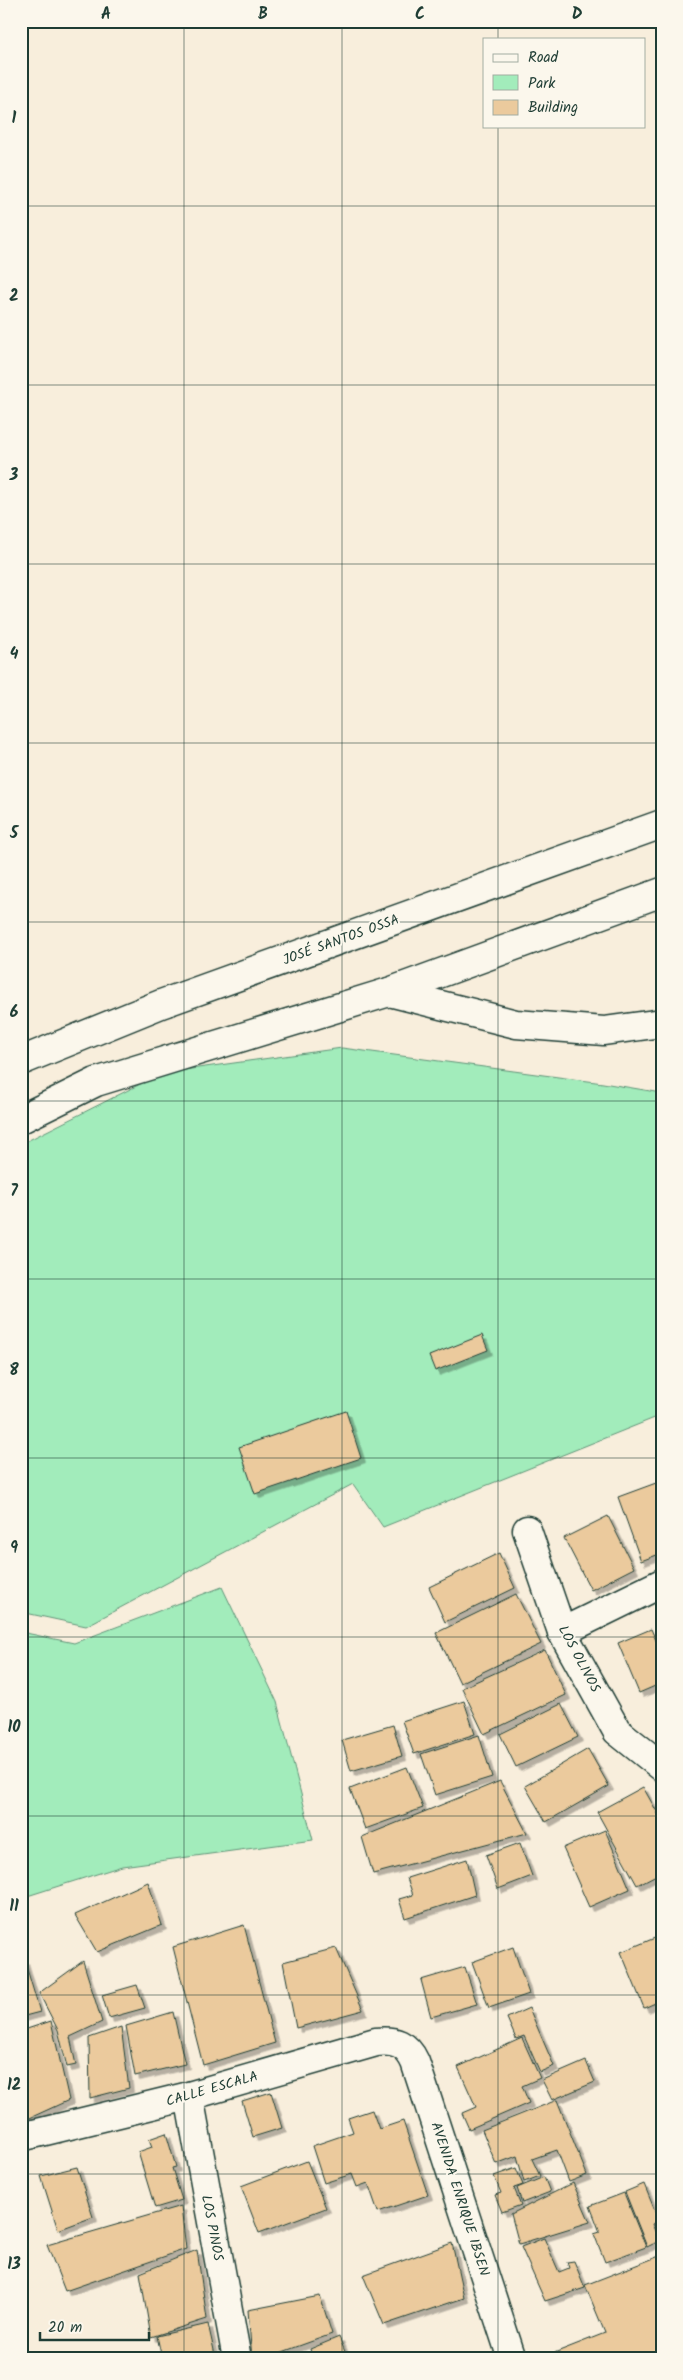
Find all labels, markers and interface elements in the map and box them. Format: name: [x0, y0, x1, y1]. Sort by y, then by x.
text: A: [101, 2, 111, 27]
text: B: [258, 2, 268, 27]
text: C: [415, 2, 425, 27]
text: D: [572, 2, 583, 27]
legend: [483, 38, 646, 128]
text: Road: [528, 46, 559, 70]
text: Park: [528, 72, 556, 96]
text: Building: [528, 96, 578, 120]
text: 1: [12, 106, 17, 131]
text: 2: [9, 284, 19, 309]
text: 3: [9, 463, 19, 488]
text: 4: [10, 642, 19, 667]
text: 5: [9, 821, 20, 846]
street label: JOSÉ SANTOS OSSA: [279, 909, 403, 971]
text: 6: [10, 1000, 19, 1025]
text: 7: [10, 1179, 18, 1204]
text: 8: [9, 1358, 19, 1383]
text: 9: [10, 1536, 18, 1561]
street label: LOS OLIVOS: [552, 1621, 606, 1697]
text: 10: [7, 1715, 21, 1740]
text: 11: [9, 1894, 19, 1919]
street label: CALLE ESCALA: [163, 2065, 261, 2113]
text: 12: [7, 2073, 21, 2098]
street label: AVENIDA ENRIQUE IBSEN: [425, 2119, 495, 2279]
street label: LOS PINOS: [195, 2193, 229, 2263]
text: 13: [7, 2252, 21, 2277]
scale bar: [40, 2310, 149, 2342]
text: 20 m: [48, 2316, 82, 2340]

